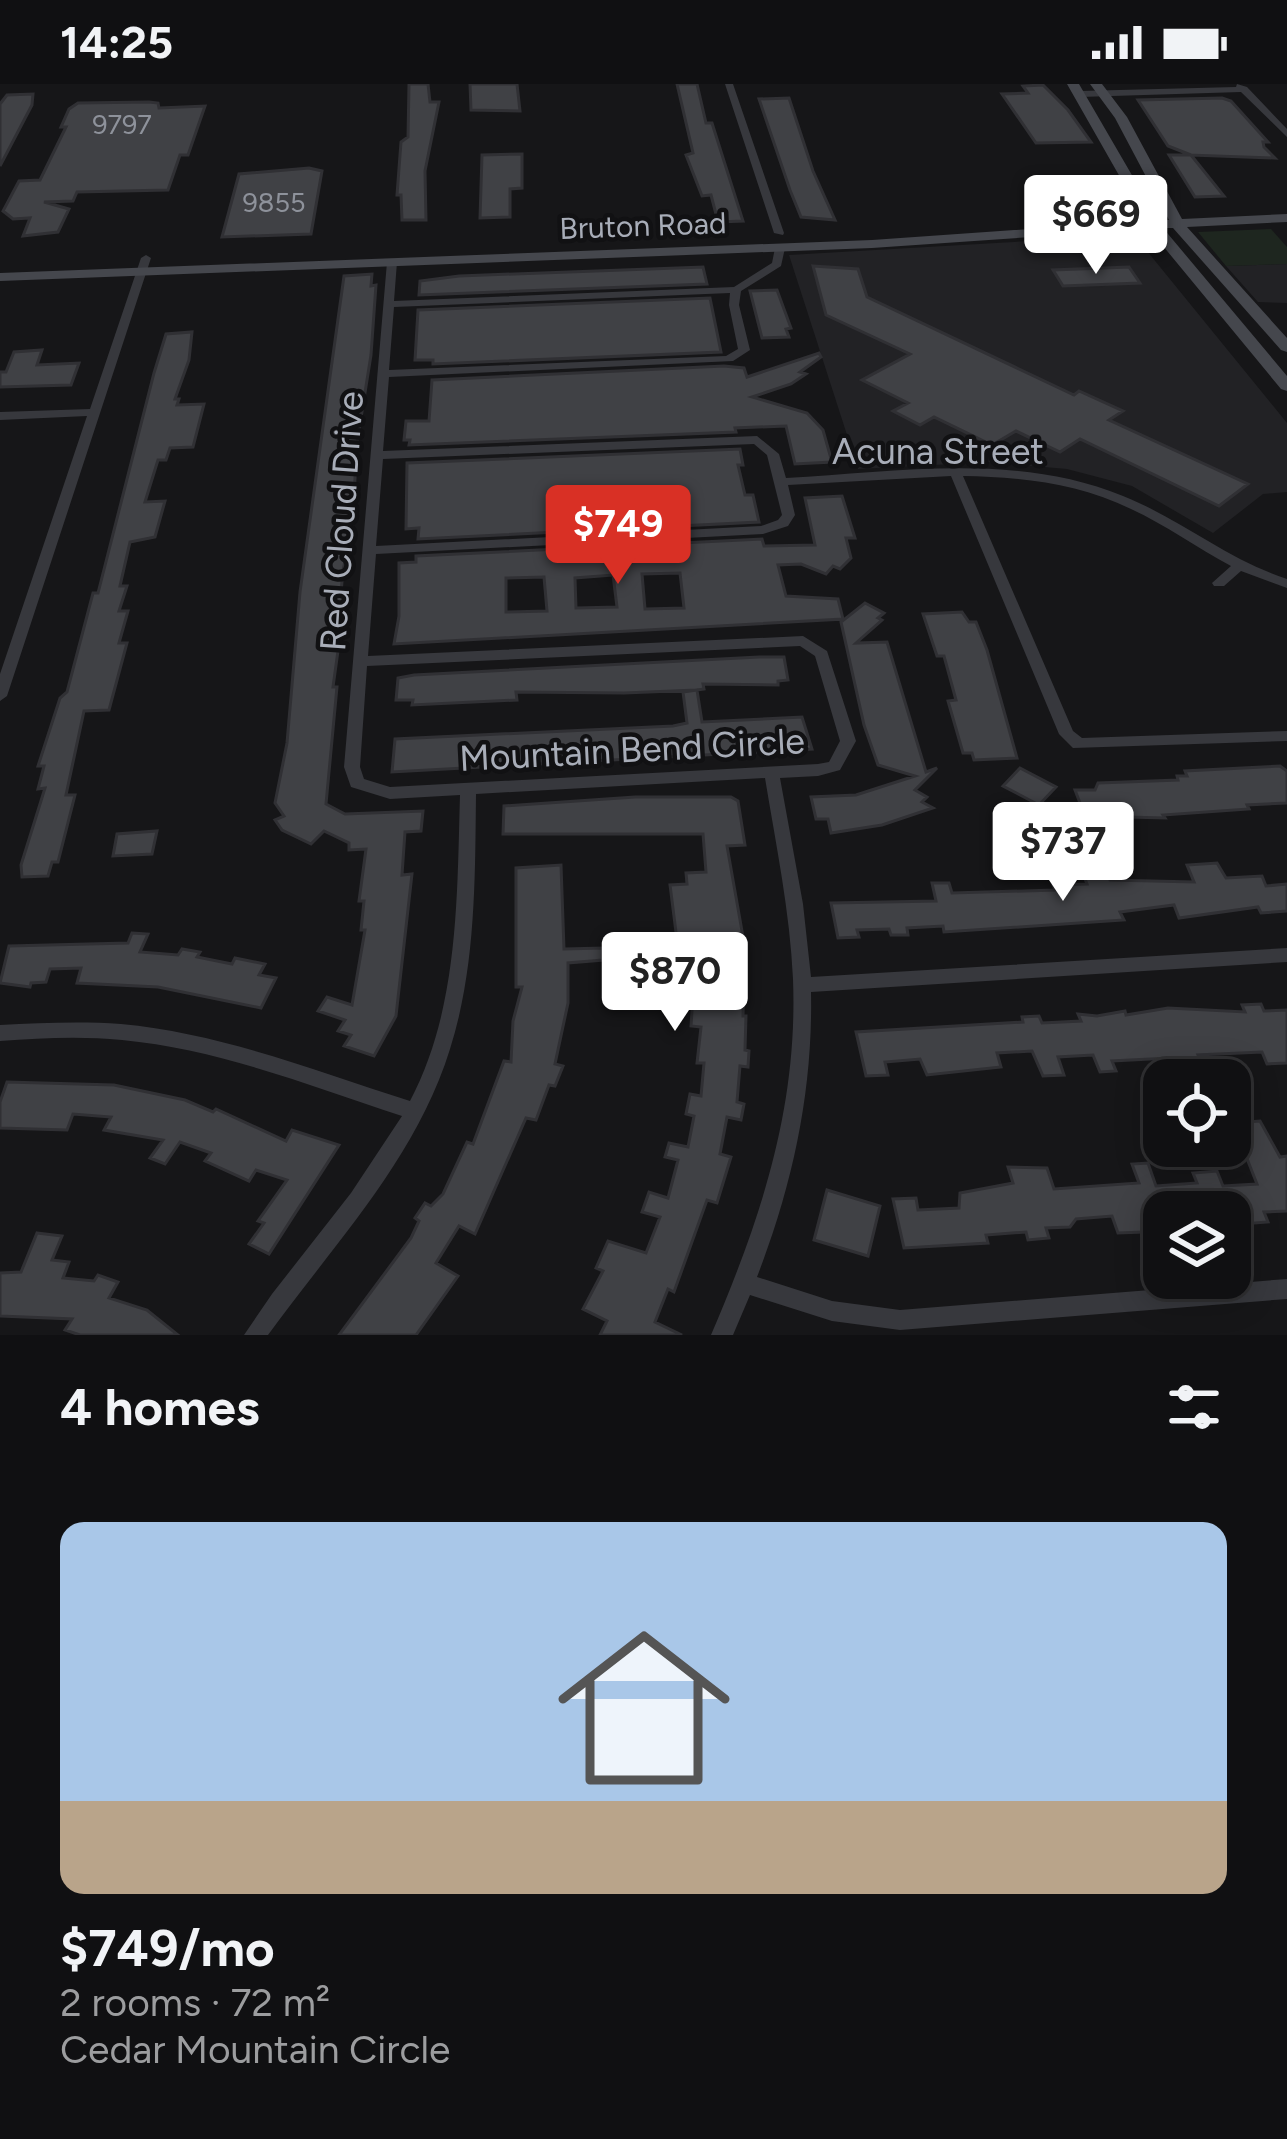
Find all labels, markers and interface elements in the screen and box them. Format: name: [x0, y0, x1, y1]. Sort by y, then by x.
text: 14:25: [60, 15, 173, 69]
house number: 9797: [92, 108, 152, 141]
pin: $669: [1025, 175, 1167, 277]
house number: 9855: [243, 186, 305, 219]
text: $669: [1051, 190, 1141, 237]
street label: Bruton Road: [559, 204, 727, 247]
street label: Red Cloud Drive: [311, 390, 372, 652]
street label: Acuna Street: [832, 430, 1044, 473]
pin: $749: [547, 485, 689, 587]
text: $749: [573, 500, 663, 547]
street label: Mountain Bend Circle: [458, 719, 806, 780]
pin: $737: [992, 802, 1134, 904]
text: $737: [1020, 817, 1106, 864]
pin: $870: [604, 932, 746, 1034]
text: $870: [629, 947, 721, 994]
map controls: [1143, 1059, 1251, 1299]
button: locate: [1143, 1059, 1251, 1167]
button: layers: [1143, 1191, 1251, 1299]
icon: filters: [1161, 1374, 1227, 1440]
text: 4 homes: [60, 1377, 260, 1438]
icon: home: [536, 1600, 752, 1816]
text: $749/mo: [60, 1918, 275, 1979]
text: 2 rooms · 72 m²: [60, 1979, 330, 2026]
text: Cedar Mountain Circle: [60, 2026, 450, 2073]

